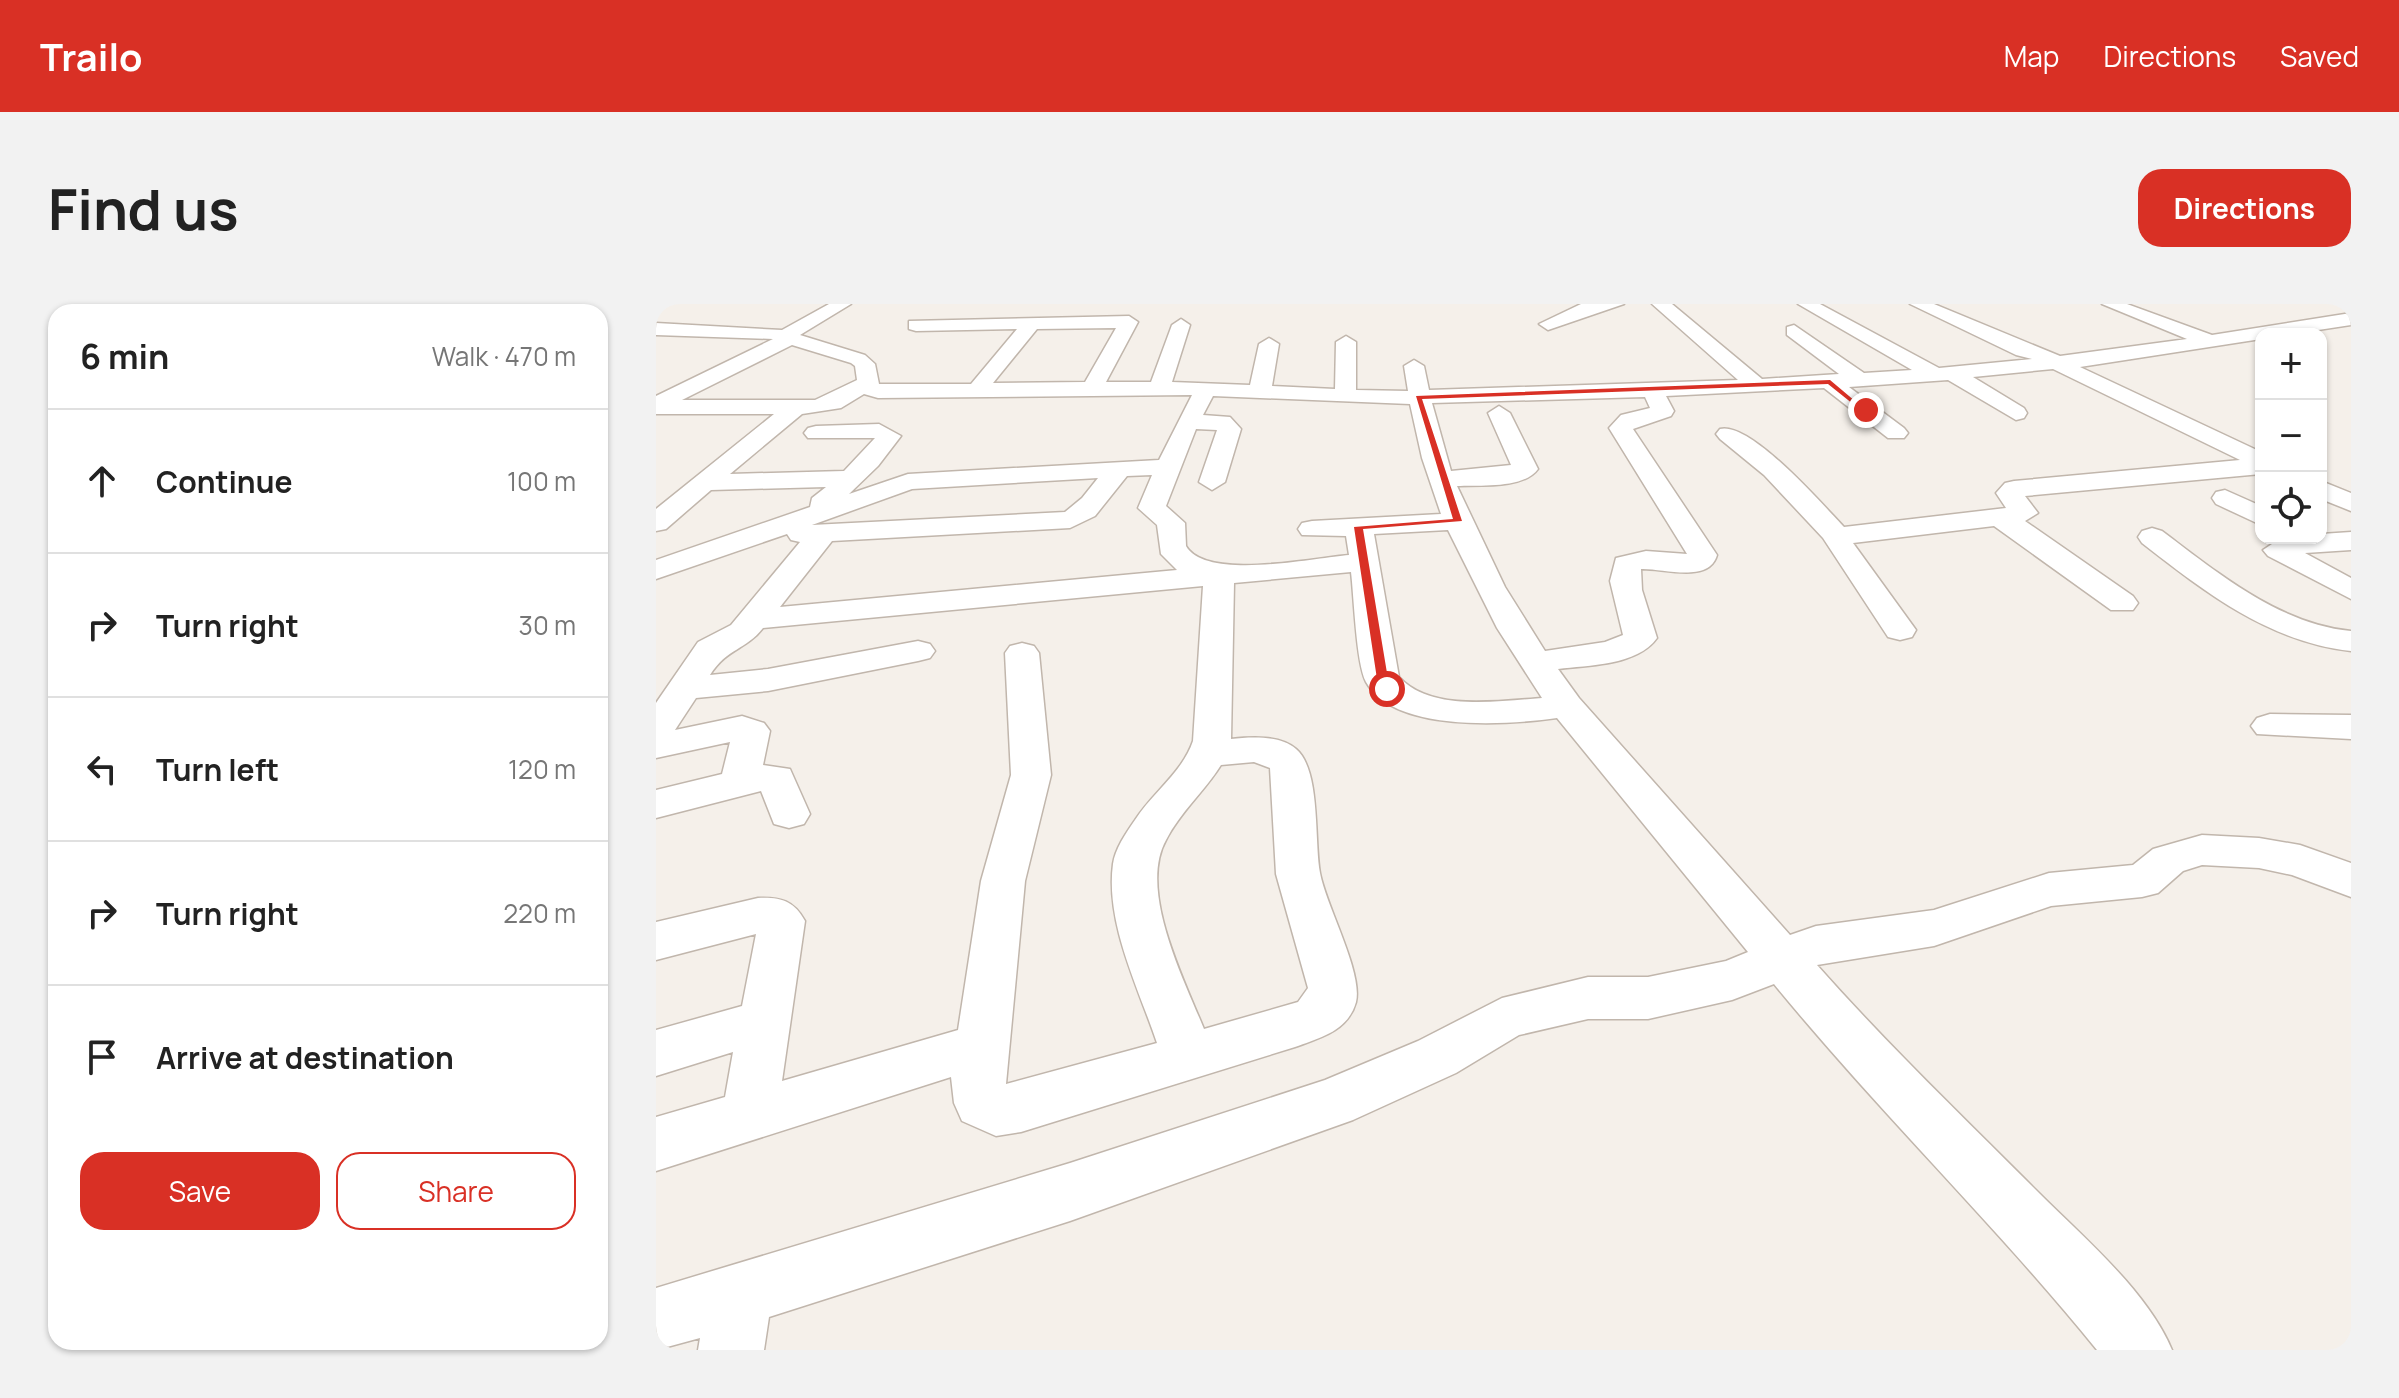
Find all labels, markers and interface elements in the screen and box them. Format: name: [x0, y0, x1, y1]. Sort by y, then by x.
text: Trailo: [40, 30, 143, 82]
text: Map: [2004, 37, 2059, 75]
text: Directions: [2103, 37, 2236, 75]
text: Saved: [2280, 37, 2359, 75]
button: Directions: [2138, 169, 2351, 247]
text: Find us: [48, 170, 239, 247]
map controls: [2255, 328, 2327, 544]
button: +: [2255, 328, 2327, 400]
text: 6 min: [80, 333, 169, 379]
text: Walk · 470 m: [432, 338, 576, 374]
route end: [1848, 392, 1884, 428]
button: −: [2255, 400, 2327, 472]
icon: ahead: [80, 459, 124, 503]
text: Continue: [156, 461, 292, 502]
text: 100 m: [507, 463, 576, 499]
button: locate: [2255, 472, 2327, 544]
icon: right: [80, 603, 124, 647]
text: Turn right: [156, 605, 299, 646]
text: 30 m: [519, 607, 576, 643]
route start: [1369, 671, 1405, 707]
icon: left: [80, 747, 124, 791]
text: Turn left: [156, 749, 279, 790]
text: 120 m: [508, 751, 576, 787]
icon: right: [80, 891, 124, 935]
text: Turn right: [156, 893, 299, 934]
text: 220 m: [503, 895, 576, 931]
icon: arrive: [80, 1035, 124, 1079]
text: Arrive at destination: [156, 1037, 454, 1078]
button: Save: [80, 1152, 320, 1230]
button: Share: [336, 1152, 576, 1230]

